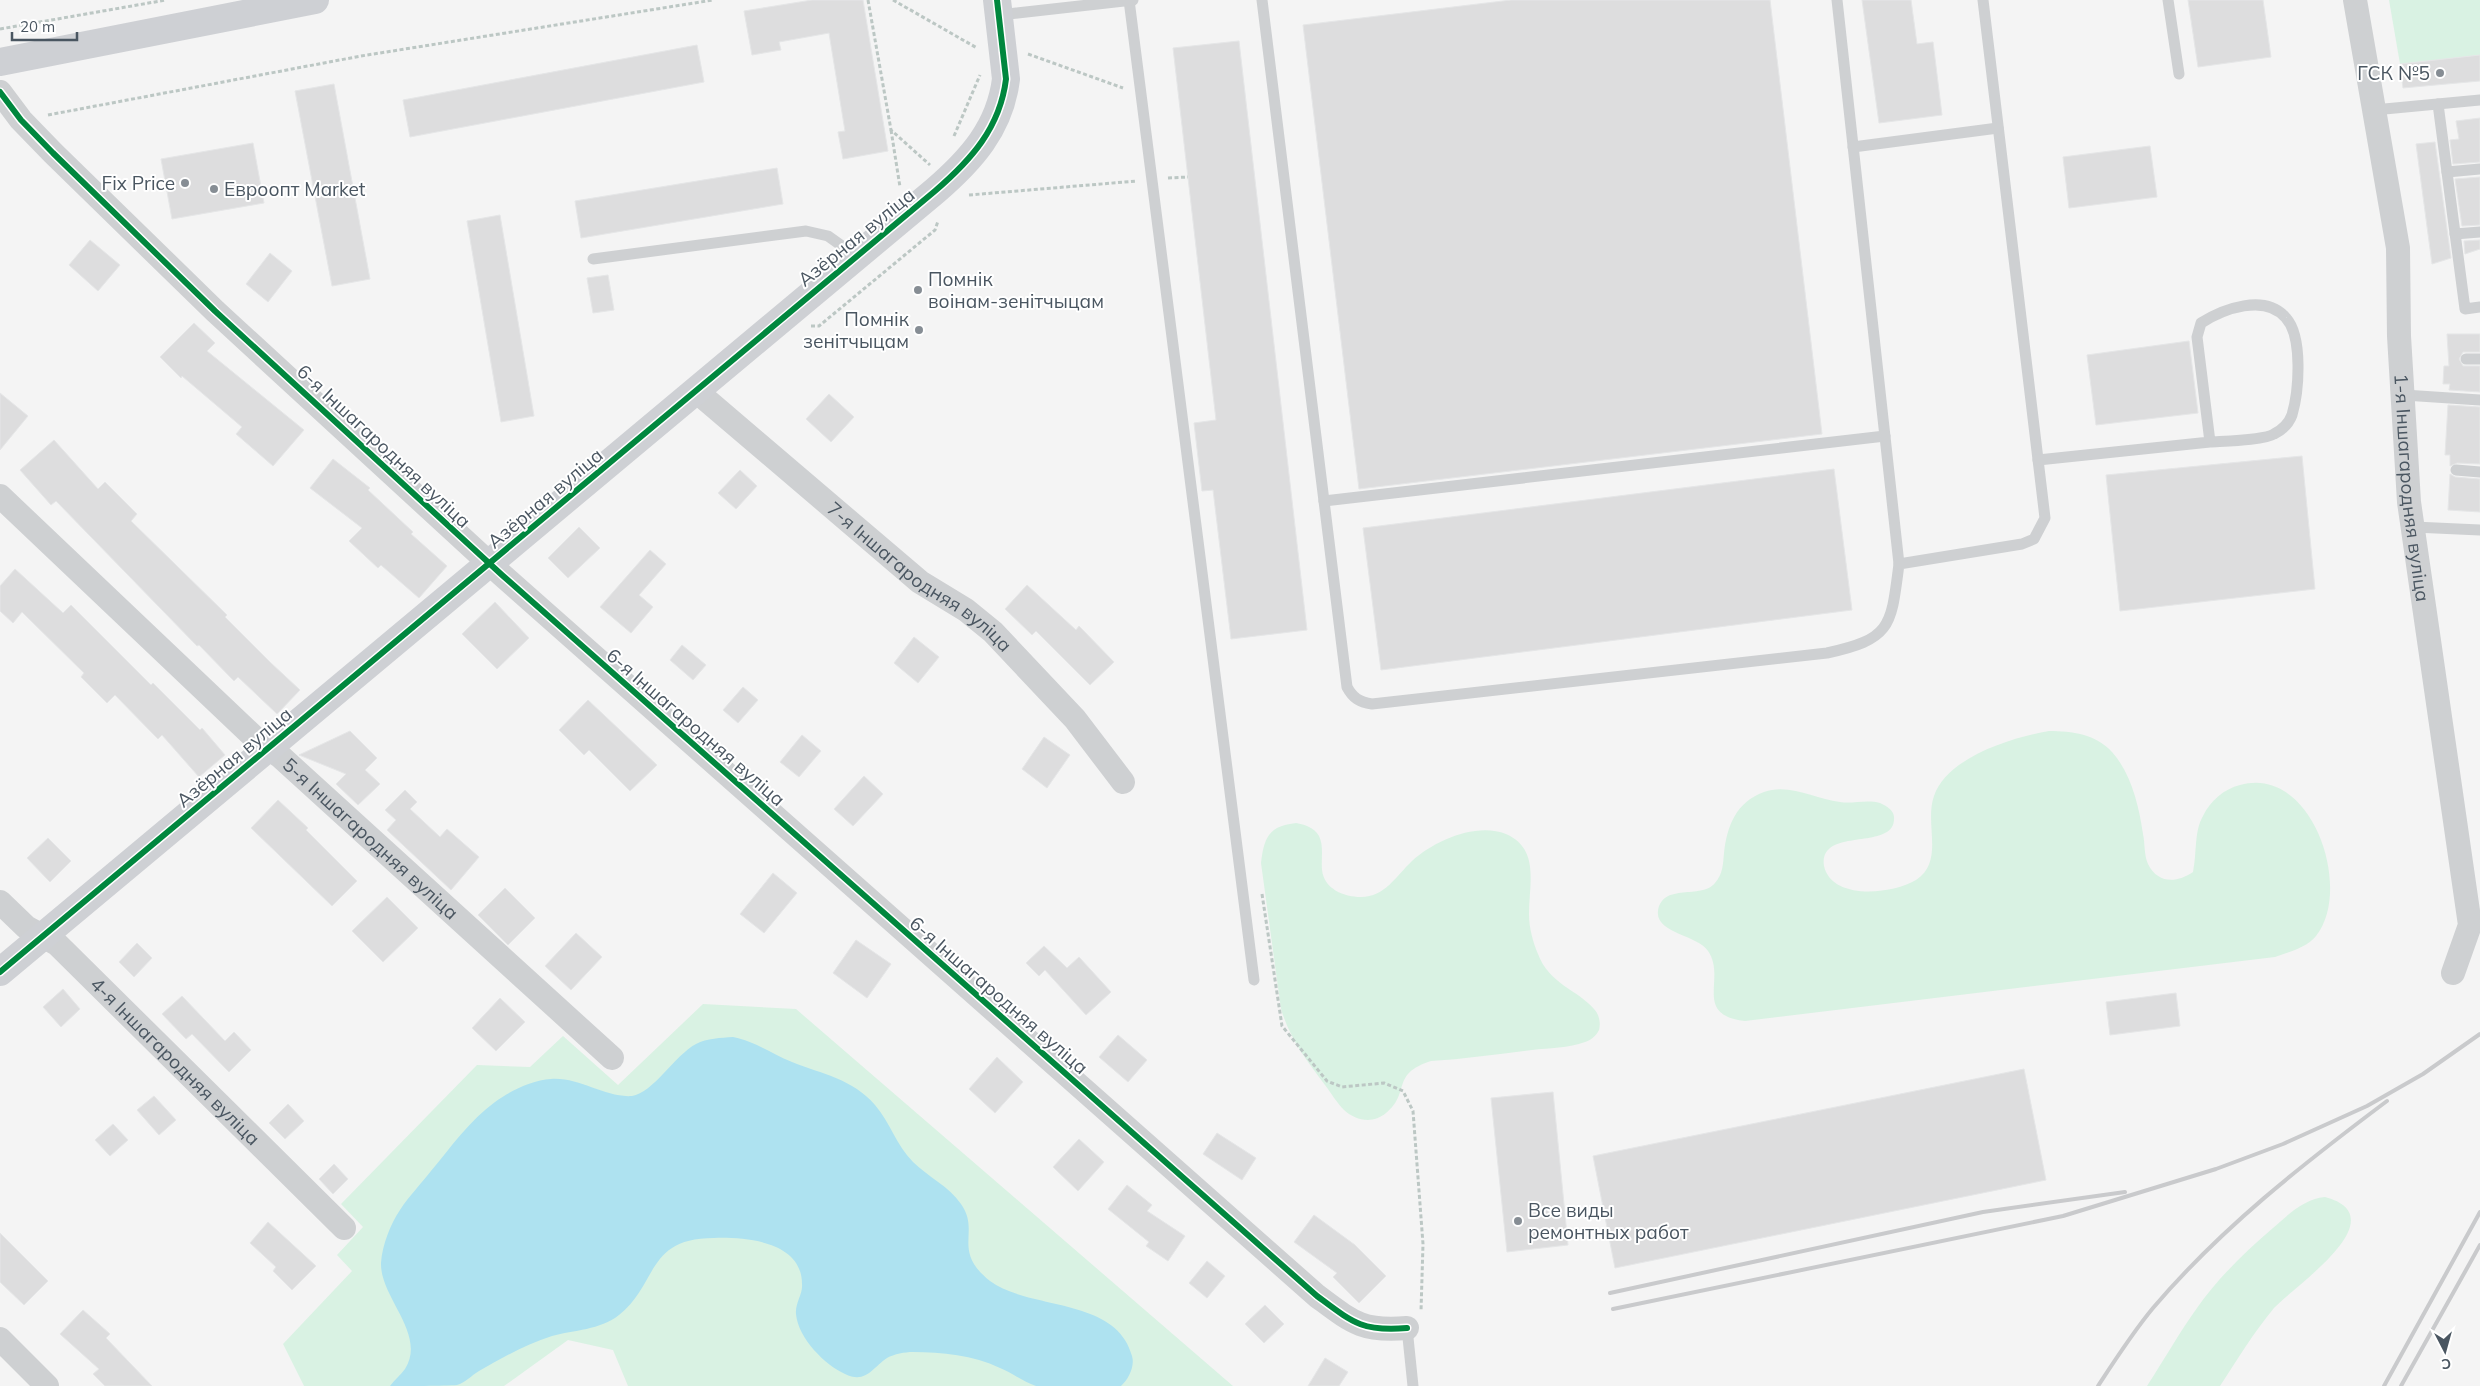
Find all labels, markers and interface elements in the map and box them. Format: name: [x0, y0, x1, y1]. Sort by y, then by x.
scale bar: [12, 10, 78, 42]
text: 20 m: [20, 17, 55, 36]
place label: ГСК №5: [2357, 61, 2430, 85]
marker: ГСК №5: [2434, 67, 2446, 79]
place label: Fix Price: [102, 171, 175, 195]
marker: Fix Price: [179, 177, 191, 189]
place label: Евроопт Market: [224, 177, 366, 201]
marker: Евроопт Market: [208, 183, 220, 195]
street label: Азёрная вуліца: [793, 183, 919, 291]
place label: Помнік воінам-зенітчыцам: [928, 267, 1104, 313]
marker: Помнік воінам-зенітчыцам: [912, 284, 924, 296]
place label: Помнік зенітчыцам: [803, 307, 910, 353]
marker: Помнік зенітчыцам: [913, 324, 925, 336]
street label: 6-я Іншагародняя вуліца: [292, 359, 476, 533]
street label: 1-я Іншагародняя вуліца: [2389, 373, 2435, 603]
street label: Азёрная вуліца: [482, 443, 608, 553]
street label: 7-я Іншагародняя вуліца: [822, 496, 1017, 657]
street label: 6-я Іншагародняя вуліца: [602, 643, 790, 811]
street label: Азёрная вуліца: [171, 702, 297, 812]
street label: 5-я Іншагародняя вуліца: [278, 753, 464, 925]
street label: 6-я Іншагародняя вуліца: [905, 911, 1093, 1079]
street label: 4-я Іншагародняя вуліца: [85, 972, 265, 1150]
place label: Все виды ремонтных работ: [1528, 1198, 1689, 1244]
marker: Все виды ремонтных работ: [1512, 1215, 1524, 1227]
north arrow: [2420, 1326, 2470, 1376]
text: С: [2441, 1354, 2452, 1373]

